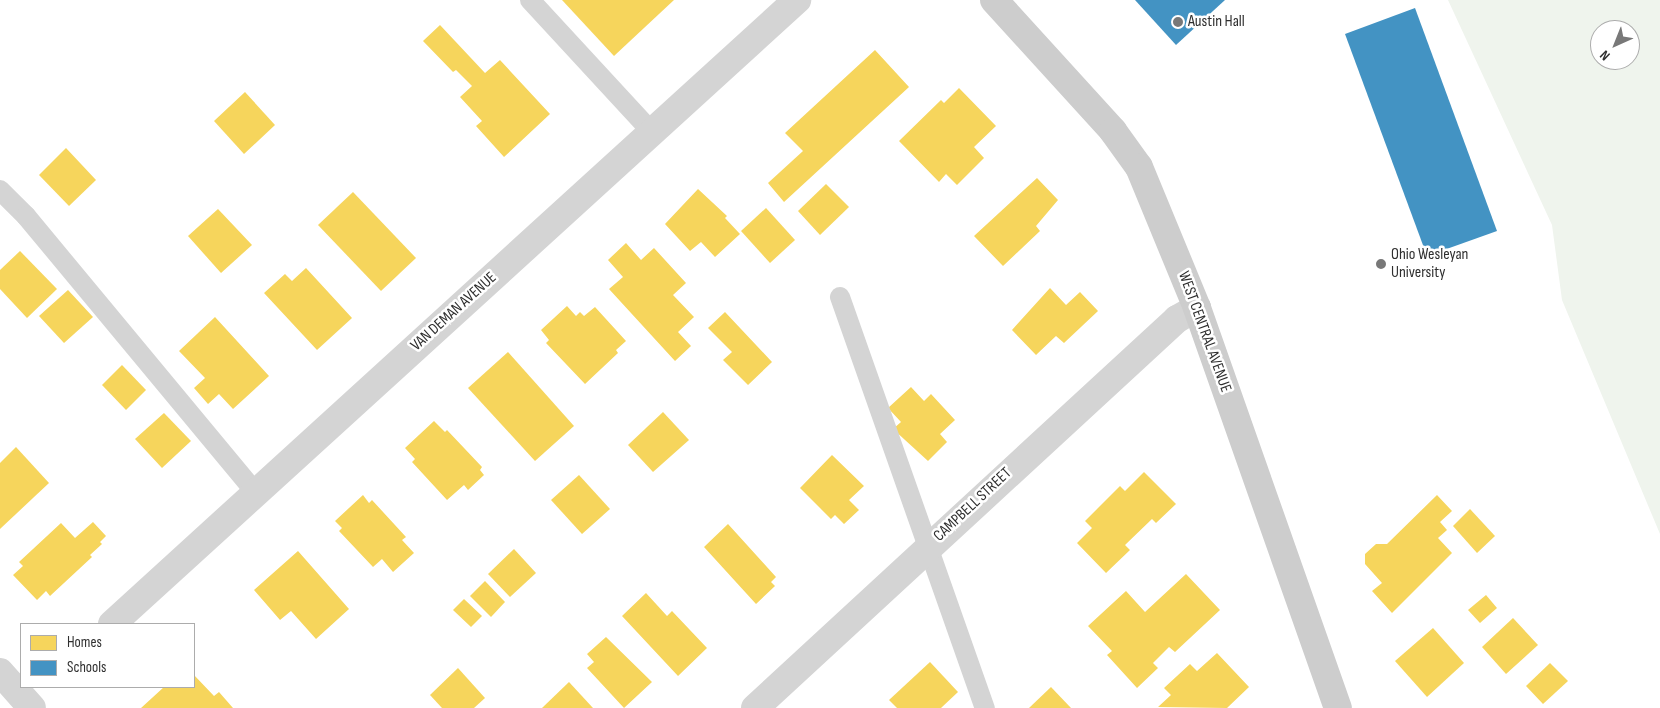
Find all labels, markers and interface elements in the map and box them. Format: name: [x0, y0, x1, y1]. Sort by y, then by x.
place label: Austin Hall: [1188, 12, 1245, 32]
marker: Austin Hall: [1172, 16, 1184, 28]
north arrow: [1590, 20, 1640, 70]
text: N: [1596, 47, 1614, 64]
place label: Ohio Wesleyan University: [1391, 245, 1468, 283]
marker: Ohio Wesleyan University: [1375, 258, 1387, 270]
street label: VAN DEMAN AVENUE: [407, 269, 501, 355]
street label: WEST CENTRAL AVENUE: [1173, 269, 1235, 395]
street label: CAMPBELL STREET: [930, 464, 1016, 546]
legend: [20, 623, 195, 688]
text: Homes: [67, 633, 102, 652]
text: Schools: [67, 658, 106, 677]

